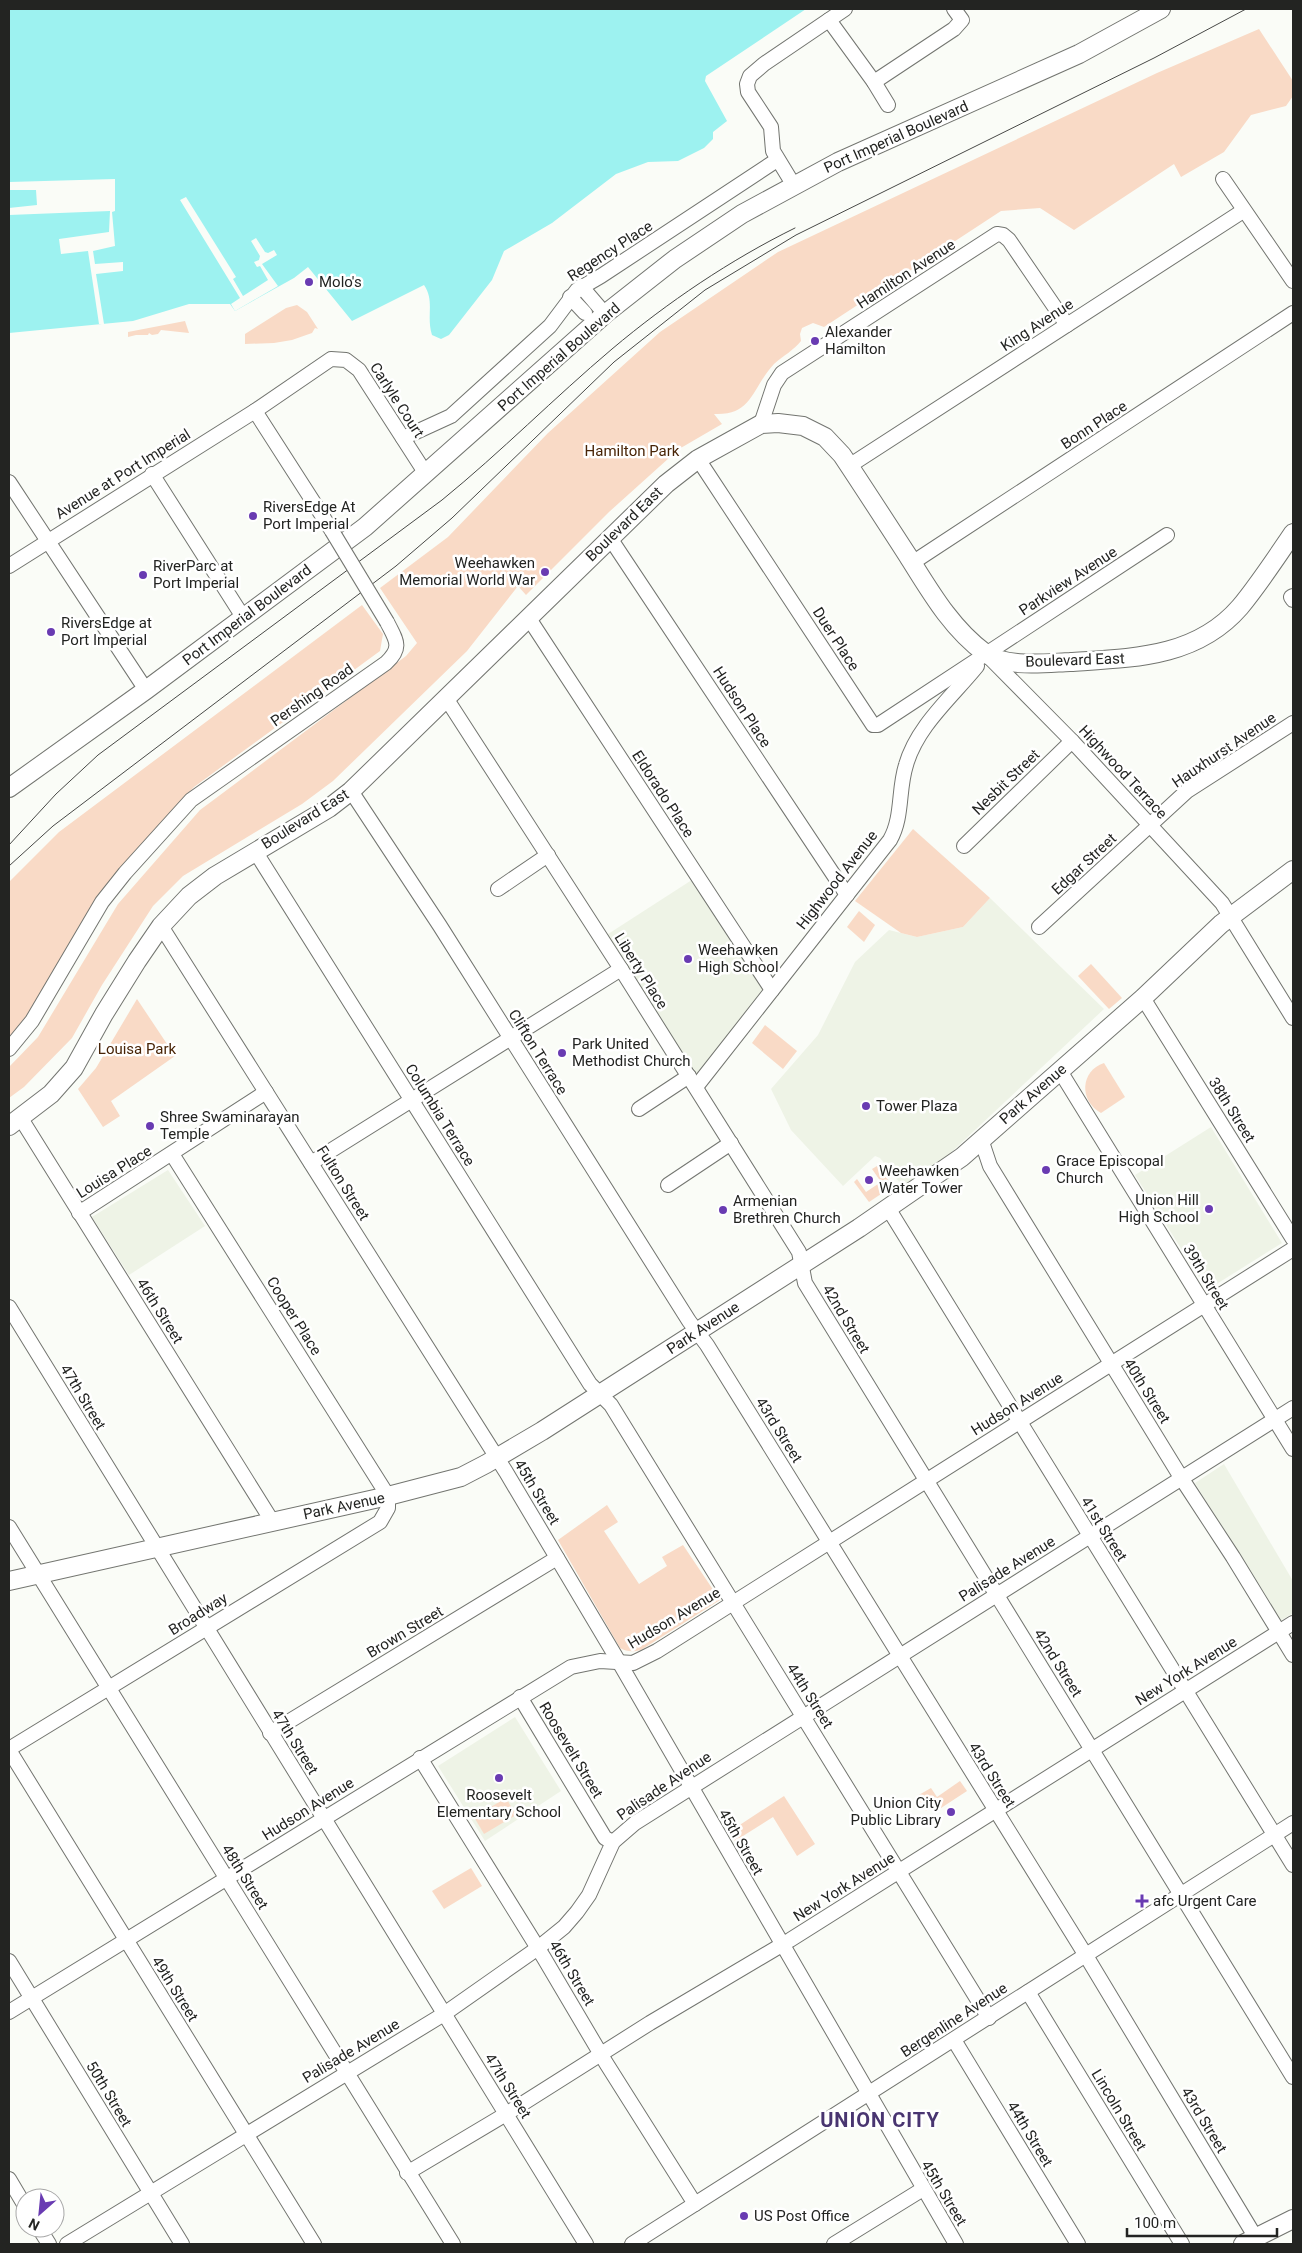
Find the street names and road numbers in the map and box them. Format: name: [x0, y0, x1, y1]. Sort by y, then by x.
street label: Port Imperial Boulevard: [821, 97, 971, 177]
street label: Regency Place: [564, 217, 656, 285]
street label: Hamilton Avenue: [853, 235, 959, 313]
street label: King Avenue: [997, 295, 1077, 355]
street label: Port Imperial Boulevard: [494, 299, 624, 415]
street label: Carlyle Court: [366, 359, 428, 441]
street label: Bonn Place: [1058, 397, 1131, 453]
street label: Avenue at Port Imperial: [52, 425, 194, 523]
street label: Boulevard East: [582, 483, 666, 565]
street label: Parkview Avenue: [1016, 543, 1120, 619]
street label: Port Imperial Boulevard: [179, 561, 315, 669]
street label: Duer Place: [809, 604, 863, 674]
street label: Boulevard East: [1025, 649, 1125, 671]
street label: Pershing Road: [267, 660, 357, 730]
street label: Hudson Place: [709, 663, 775, 751]
street label: Hauxhurst Avenue: [1169, 709, 1279, 791]
street label: Highwood Terrace: [1075, 721, 1171, 823]
street label: Nesbit Street: [969, 745, 1043, 819]
street label: Eldorado Place: [628, 747, 698, 841]
street label: Boulevard East: [258, 785, 352, 853]
street label: Highwood Avenue: [793, 827, 881, 933]
street label: Edgar Street: [1048, 829, 1120, 898]
street label: Liberty Place: [610, 930, 672, 1012]
street label: Clifton Terrace: [505, 1006, 571, 1098]
street label: Park Avenue: [996, 1060, 1070, 1128]
street label: Columbia Terrace: [401, 1061, 479, 1169]
street label: 38th Street: [1205, 1074, 1259, 1146]
street label: Louisa Place: [73, 1142, 155, 1202]
street label: Fulton Street: [313, 1142, 373, 1224]
street label: 39th Street: [1179, 1241, 1233, 1313]
street label: Cooper Place: [263, 1273, 325, 1359]
street label: 46th Street: [133, 1275, 187, 1347]
street label: 42nd Street: [818, 1281, 874, 1357]
street label: Park Avenue: [663, 1298, 743, 1358]
street label: 40th Street: [1120, 1355, 1174, 1427]
street label: 47th Street: [56, 1361, 110, 1433]
street label: Hudson Avenue: [968, 1369, 1066, 1439]
street label: 43rd Street: [752, 1394, 806, 1466]
street label: 45th Street: [510, 1456, 564, 1528]
street label: Park Avenue: [302, 1489, 387, 1523]
street label: 41st Street: [1077, 1493, 1131, 1565]
street label: Palisade Avenue: [956, 1532, 1058, 1606]
street label: Hudson Avenue: [624, 1583, 724, 1653]
street label: Broadway: [165, 1589, 231, 1639]
street label: Brown Street: [364, 1602, 446, 1662]
street label: 42nd Street: [1030, 1626, 1086, 1700]
street label: New York Avenue: [1132, 1633, 1240, 1709]
street label: 44th Street: [783, 1660, 837, 1732]
street label: Roosevelt Street: [535, 1699, 607, 1801]
street label: 47th Street: [268, 1706, 322, 1778]
street label: 43rd Street: [965, 1739, 1019, 1811]
street label: Palisade Avenue: [613, 1748, 715, 1824]
street label: Hudson Avenue: [259, 1774, 357, 1844]
street label: 45th Street: [715, 1806, 767, 1878]
street label: 48th Street: [218, 1841, 272, 1913]
street label: New York Avenue: [790, 1849, 898, 1925]
street label: 46th Street: [545, 1937, 599, 2009]
street label: 49th Street: [148, 1953, 202, 2025]
street label: Bergenline Avenue: [897, 1979, 1011, 2061]
street label: Palisade Avenue: [299, 2015, 403, 2087]
street label: 47th Street: [481, 2050, 535, 2122]
street label: 50th Street: [82, 2058, 136, 2130]
street label: Lincoln Street: [1088, 2066, 1150, 2154]
street label: 43rd Street: [1177, 2084, 1231, 2156]
street label: 44th Street: [1003, 2098, 1057, 2170]
street label: 45th Street: [917, 2157, 971, 2229]

